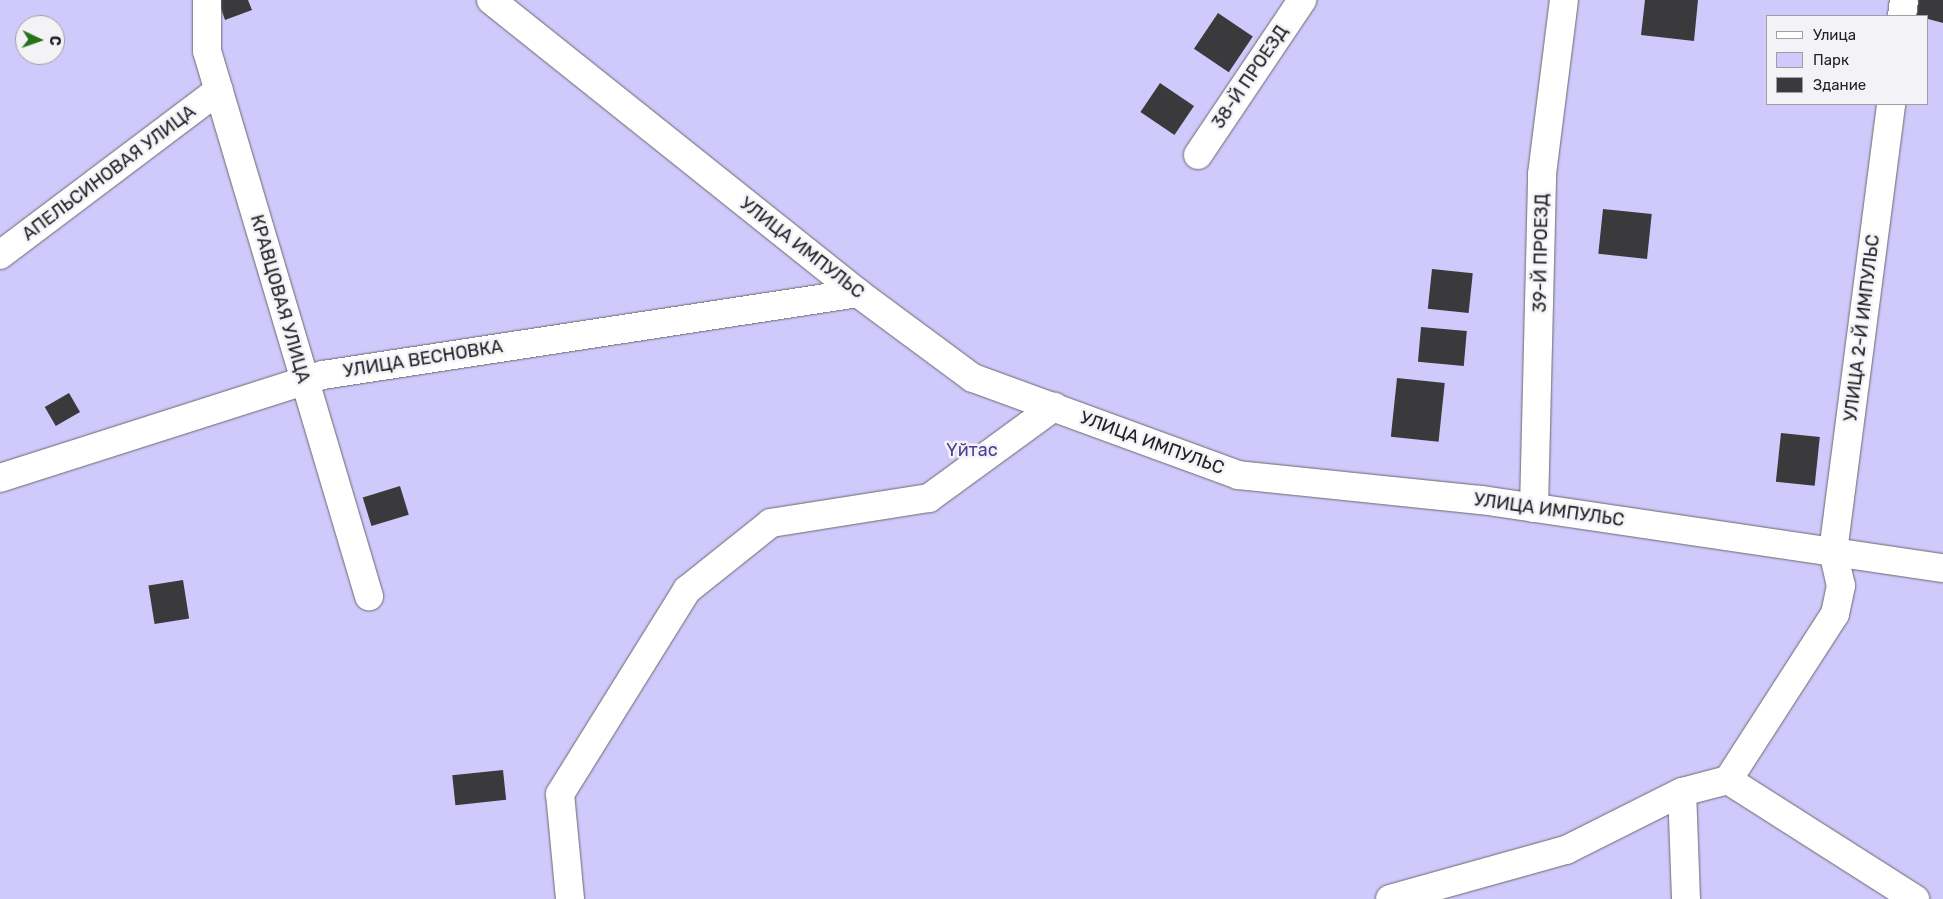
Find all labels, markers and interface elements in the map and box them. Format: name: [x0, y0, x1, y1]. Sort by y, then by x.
north arrow: [15, 15, 65, 65]
legend: [1766, 15, 1928, 105]
street label: 38-Й ПРОЕЗД: [1207, 21, 1293, 133]
text: Улица: [1813, 26, 1856, 44]
text: С: [46, 35, 63, 46]
text: Парк: [1813, 51, 1849, 69]
text: Здание: [1813, 76, 1866, 94]
street label: АПЕЛЬСИНОВАЯ УЛИЦА: [18, 101, 200, 245]
street label: УЛИЦА ИМПУЛЬС: [736, 193, 868, 303]
street label: 39-Й ПРОЕЗД: [1529, 193, 1553, 313]
street label: КРАВЦОВАЯ УЛИЦА: [246, 212, 314, 386]
street label: УЛИЦА 2-Й ИМПУЛЬС: [1840, 233, 1884, 423]
street label: УЛИЦА ВЕСНОВКА: [342, 336, 504, 382]
street label: УЛИЦА ИМПУЛЬС: [1077, 407, 1227, 479]
park label: Үйтас: [946, 439, 998, 461]
street label: УЛИЦА ИМПУЛЬС: [1472, 489, 1626, 531]

